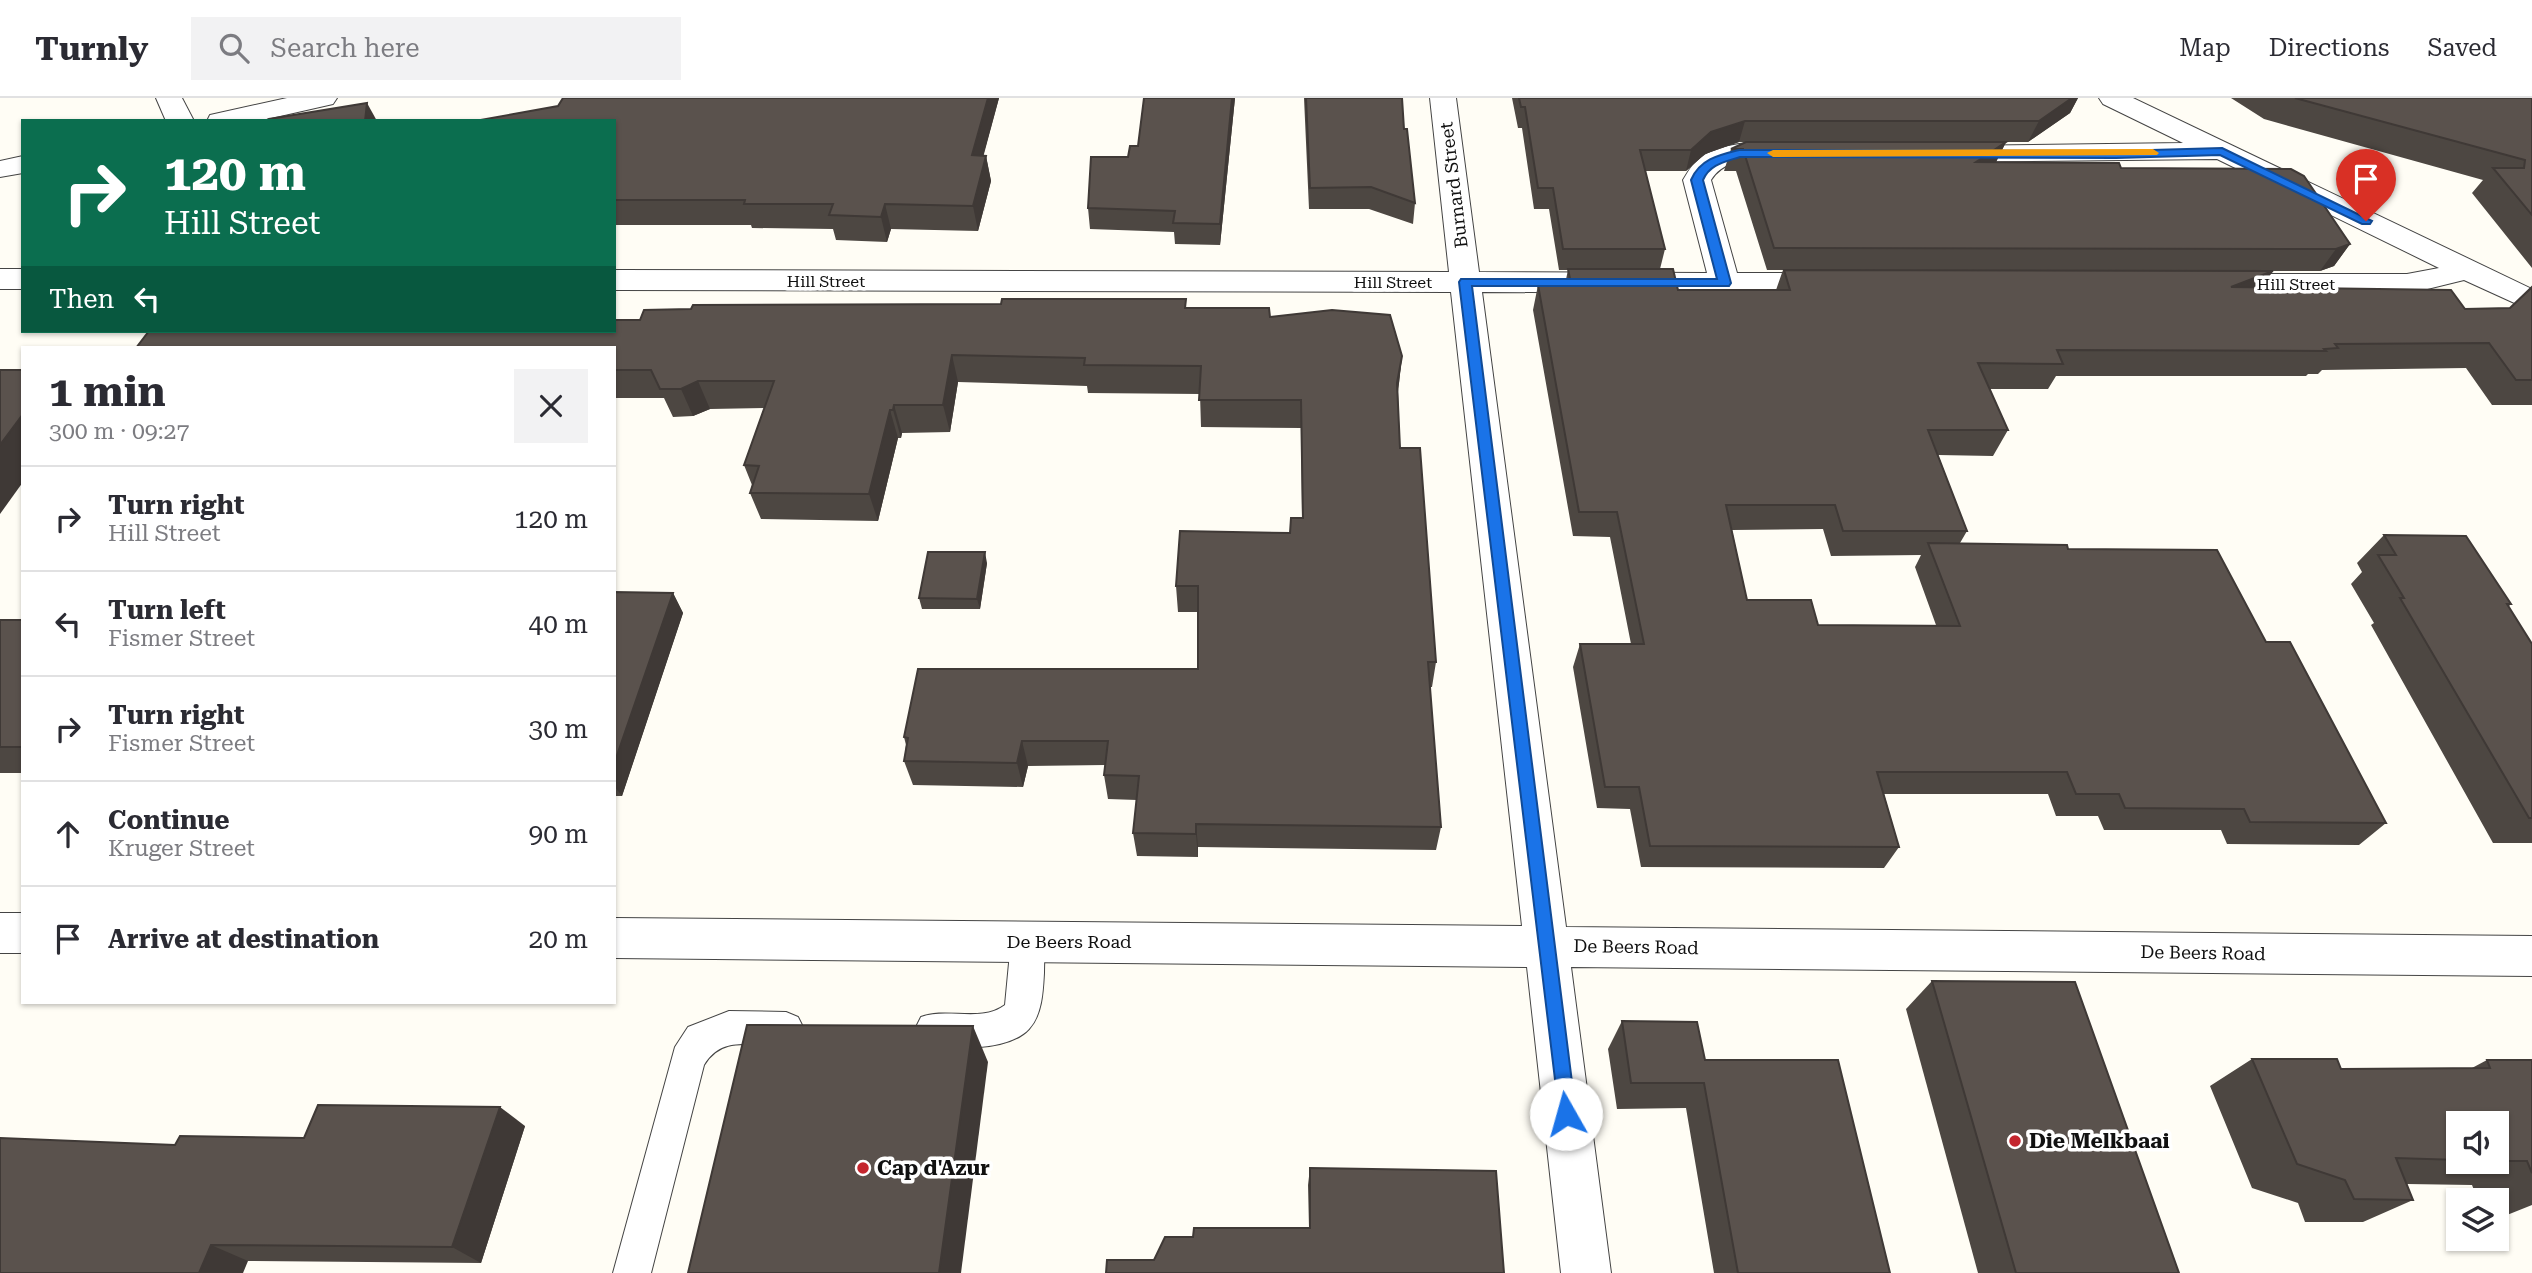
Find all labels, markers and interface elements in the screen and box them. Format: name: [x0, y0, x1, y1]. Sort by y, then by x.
search box: [191, 17, 681, 80]
text: Turnly: [35, 29, 149, 68]
icon: search: [215, 29, 253, 67]
text: Search here: [271, 33, 419, 63]
text: Map: [2179, 34, 2231, 62]
text: Directions: [2269, 34, 2389, 62]
text: Saved: [2427, 34, 2497, 62]
street label: Burnard Street: [1435, 121, 1472, 249]
text: 120 m: [164, 145, 306, 202]
icon: right: [49, 147, 140, 238]
pin: [2336, 149, 2396, 221]
icon: arrive: [2347, 160, 2385, 198]
text: Hill Street: [164, 204, 321, 242]
street label: Hill Street: [787, 272, 865, 291]
street label: Hill Street: [1354, 273, 1432, 292]
street label: Hill Street: [2257, 275, 2335, 294]
icon: left: [128, 280, 166, 318]
text: Then: [49, 284, 114, 314]
text: 1 min: [49, 367, 166, 416]
button: close: [514, 369, 588, 443]
text: 300 m · 09:27: [49, 418, 189, 445]
text: Turn right: [108, 490, 244, 520]
icon: right: [49, 500, 87, 538]
text: 120 m: [514, 504, 588, 534]
text: Hill Street: [108, 520, 221, 547]
text: Turn left: [108, 595, 226, 625]
icon: left: [49, 605, 87, 643]
text: 40 m: [529, 609, 588, 639]
text: Fismer Street: [108, 625, 255, 652]
text: Turn right: [108, 700, 244, 730]
icon: right: [49, 710, 87, 748]
text: 30 m: [529, 714, 588, 744]
text: Fismer Street: [108, 730, 255, 757]
text: Continue: [108, 805, 230, 835]
icon: ahead: [49, 815, 87, 853]
text: 90 m: [529, 819, 588, 849]
text: Kruger Street: [108, 835, 255, 862]
icon: arrive: [49, 920, 87, 958]
text: Arrive at destination: [108, 924, 379, 954]
text: 20 m: [529, 924, 588, 954]
street label: De Beers Road: [1006, 931, 1132, 952]
street label: De Beers Road: [1573, 935, 1699, 958]
street label: De Beers Road: [2140, 941, 2266, 964]
position arrow: [1529, 1077, 1603, 1151]
map controls: [2446, 1111, 2509, 1251]
button: sound: [2446, 1111, 2509, 1174]
place label: Die Melkbaai: [2029, 1129, 2169, 1153]
marker: Die Melkbaai: [2007, 1133, 2023, 1149]
place label: Cap d'Azur: [877, 1156, 990, 1180]
marker: Cap d'Azur: [855, 1160, 871, 1176]
button: layers: [2446, 1188, 2509, 1251]

